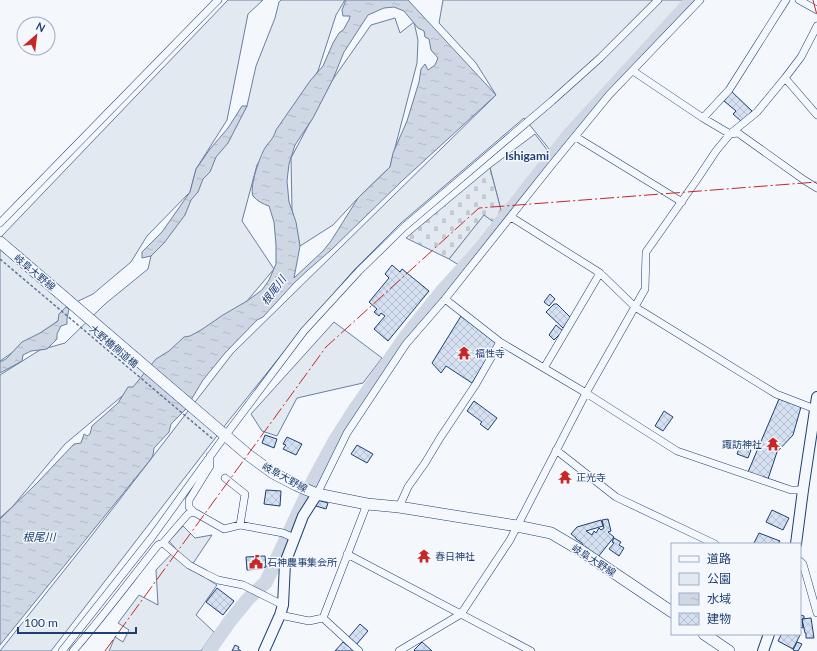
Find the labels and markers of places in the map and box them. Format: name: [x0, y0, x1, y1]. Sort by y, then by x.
temple icon: 福性寺: [456, 345, 472, 361]
place label: 福性寺: [475, 347, 505, 359]
temple icon: 諏訪神社: [765, 436, 781, 452]
place label: 諏訪神社: [722, 438, 762, 450]
temple icon: 正光寺: [557, 469, 573, 485]
place label: 正光寺: [576, 471, 606, 483]
temple icon: 春日神社: [416, 548, 432, 564]
place label: 春日神社: [435, 550, 475, 562]
public building icon: 石神農事集会所: [248, 554, 264, 570]
place label: 石神農事集会所: [267, 556, 337, 568]

